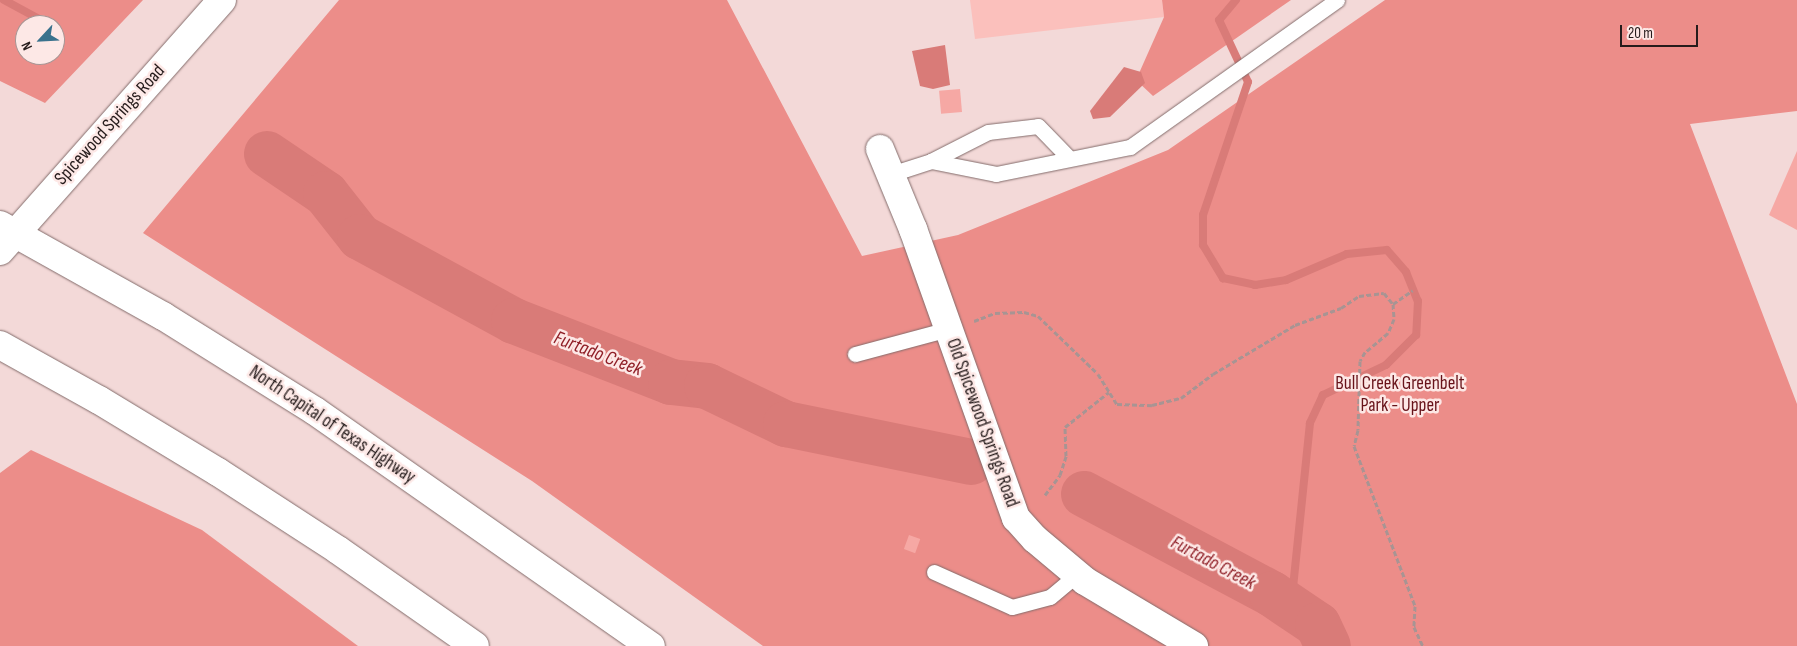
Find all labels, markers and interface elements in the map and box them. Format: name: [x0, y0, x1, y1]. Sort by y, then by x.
north arrow: [15, 15, 65, 65]
scale bar: [1622, 15, 1700, 47]
text: 20 m: [1628, 24, 1653, 43]
text: N: [18, 39, 36, 53]
street label: Spicewood Springs Road: [50, 60, 170, 190]
water label: Furtado Creek: [551, 326, 645, 382]
street label: Old Spicewood Springs Road: [941, 335, 1023, 511]
street label: North Capital of Texas Highway: [245, 361, 419, 489]
park label: Bull Creek Greenbelt Park - Upper: [1335, 373, 1465, 417]
water label: Furtado Creek: [1167, 531, 1259, 595]

